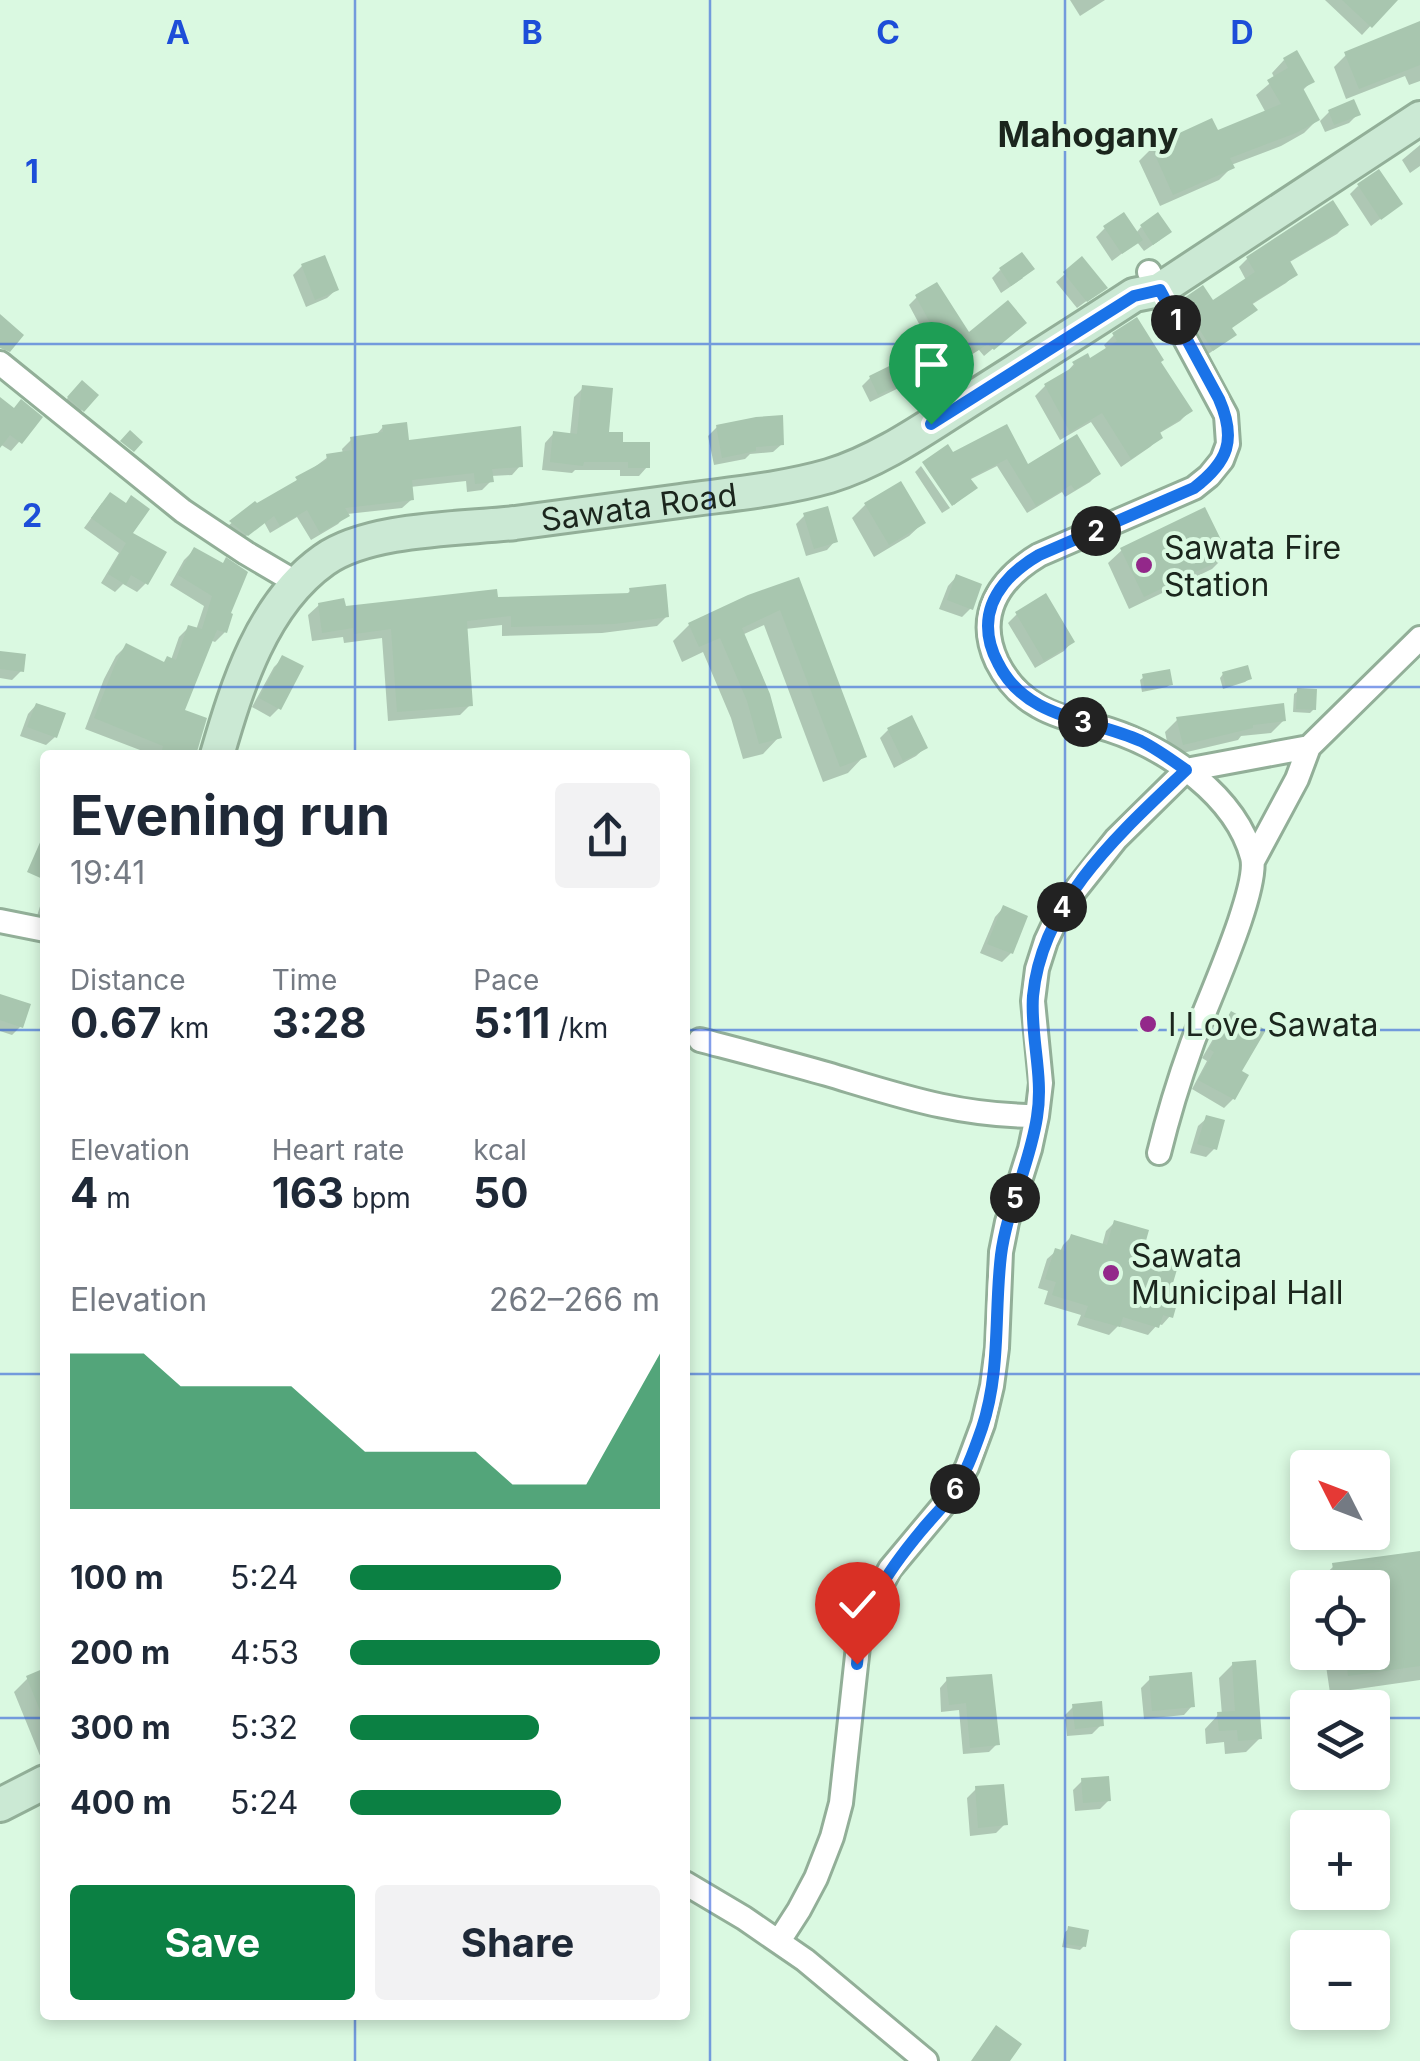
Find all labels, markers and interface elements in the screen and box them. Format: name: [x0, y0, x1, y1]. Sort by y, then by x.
text: A: [166, 13, 190, 52]
text: B: [521, 13, 543, 52]
text: C: [876, 13, 900, 52]
text: D: [1230, 13, 1254, 52]
district label: Mahogany: [998, 113, 1178, 155]
text: 1: [25, 152, 39, 191]
pin: 1: [1151, 295, 1201, 345]
text: 1: [1170, 303, 1182, 337]
pin: [889, 322, 974, 425]
icon: arrive: [904, 337, 959, 392]
street label: Sawata Road: [538, 474, 739, 539]
text: 2: [22, 496, 42, 535]
pin: 2: [1071, 506, 1121, 556]
text: 2: [1087, 514, 1105, 548]
place label: Sawata Fire Station: [1164, 528, 1341, 604]
marker: Sawata Fire Station: [1133, 554, 1155, 576]
pin: 3: [1058, 697, 1108, 747]
text: 3: [1074, 705, 1092, 739]
text: Evening run: [70, 782, 390, 848]
button: share: [555, 783, 660, 888]
text: 19:41: [70, 853, 145, 892]
pin: 4: [1037, 882, 1087, 932]
text: 4: [1053, 890, 1071, 924]
text: Distance: [70, 963, 186, 997]
text: Time: [272, 963, 337, 997]
text: Pace: [473, 963, 539, 997]
text: 0.67: [70, 997, 162, 1048]
text: 3:28: [272, 997, 367, 1048]
text: 5:11: [473, 997, 550, 1048]
place label: I Love Sawata: [1168, 1005, 1379, 1044]
text: km: [162, 1011, 209, 1045]
text: /km: [550, 1011, 608, 1045]
marker: I Love Sawata: [1137, 1013, 1159, 1035]
text: Elevation: [70, 1133, 190, 1167]
text: Heart rate: [272, 1133, 404, 1167]
text: kcal: [473, 1133, 527, 1167]
text: 4: [70, 1167, 98, 1218]
text: 163: [272, 1167, 344, 1218]
text: 50: [473, 1167, 529, 1218]
pin: 5: [990, 1173, 1040, 1223]
text: m: [98, 1181, 131, 1215]
text: bpm: [344, 1181, 411, 1215]
text: 5: [1006, 1181, 1024, 1215]
place label: Sawata Municipal Hall: [1131, 1236, 1343, 1312]
marker: Sawata Municipal Hall: [1100, 1262, 1122, 1284]
text: Elevation: [70, 1280, 207, 1319]
text: 262–266 m: [489, 1280, 660, 1319]
north arrow: [1290, 1450, 1390, 1550]
map controls: [1290, 1450, 1390, 2030]
pin: 6: [930, 1464, 980, 1514]
text: 6: [946, 1472, 964, 1506]
text: 100 m: [70, 1558, 164, 1597]
text: 5:24: [230, 1558, 298, 1597]
pin: [815, 1562, 900, 1665]
button: locate: [1290, 1570, 1390, 1670]
icon: check: [830, 1577, 885, 1632]
text: 200 m: [70, 1633, 170, 1672]
text: 4:53: [230, 1633, 299, 1672]
button: layers: [1290, 1690, 1390, 1790]
text: 300 m: [70, 1708, 171, 1747]
text: 5:32: [230, 1708, 298, 1747]
text: 400 m: [70, 1783, 172, 1822]
text: 5:24: [230, 1783, 298, 1822]
button: +: [1290, 1810, 1390, 1910]
button: Save: [70, 1885, 355, 2000]
button: Share: [375, 1885, 660, 2000]
button: −: [1290, 1930, 1390, 2030]

